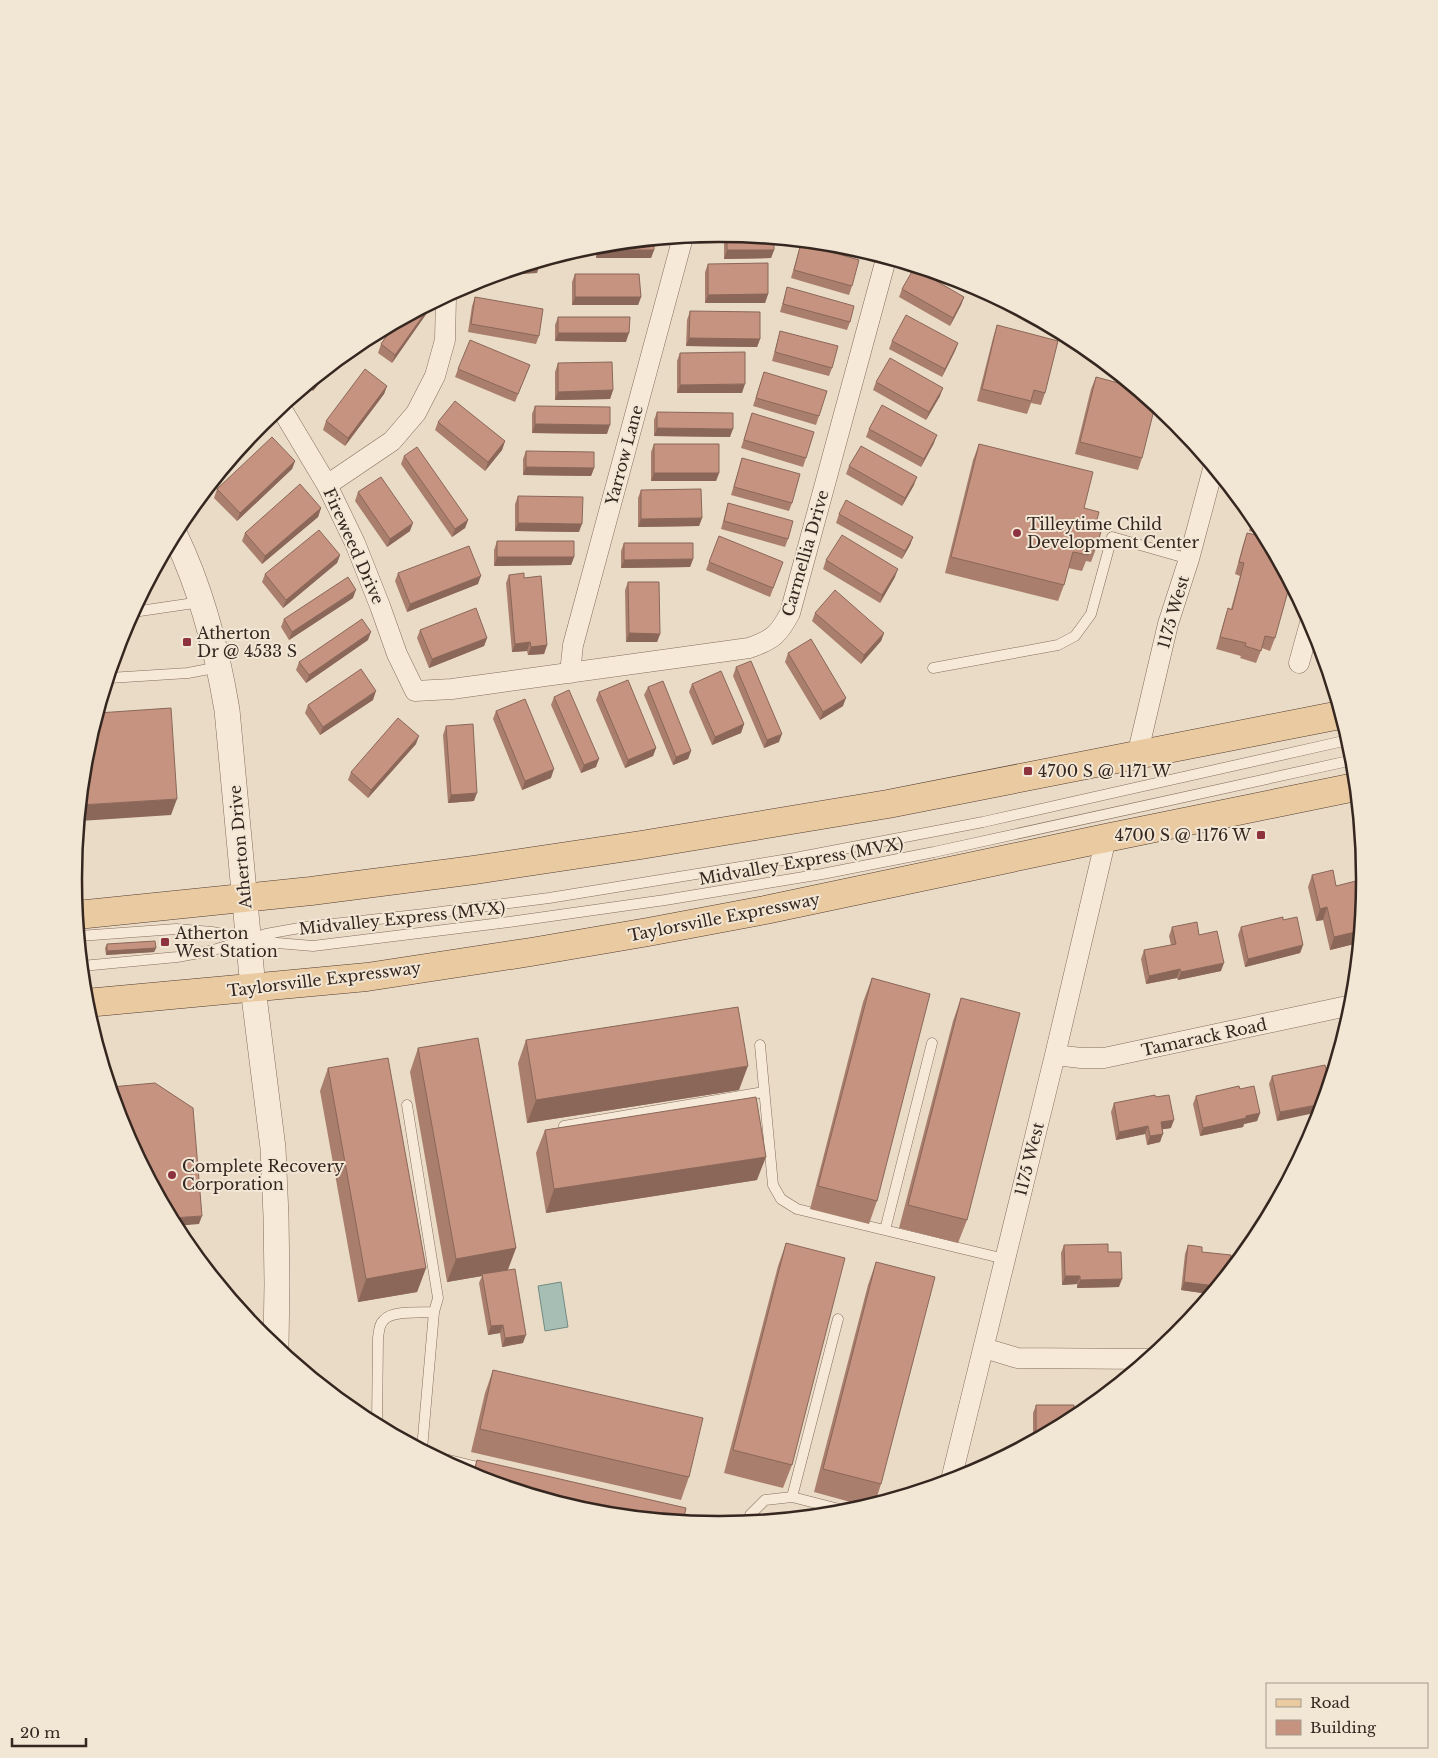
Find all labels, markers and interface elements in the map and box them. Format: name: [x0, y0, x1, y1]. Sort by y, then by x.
street label: Yarrow Lane: [601, 403, 647, 508]
street label: Fireweed Drive: [319, 485, 389, 607]
street label: Carmellia Drive: [777, 488, 833, 618]
place label: Tilleytime Child Development Center: [1027, 514, 1199, 552]
marker: Tilleytime Child Development Center: [1011, 527, 1023, 539]
street label: 1175 West: [1153, 573, 1193, 651]
place label: Atherton Dr @ 4533 S: [196, 623, 297, 661]
marker: Atherton Dr @ 4533 S: [181, 636, 193, 648]
place label: 4700 S @ 1171 W: [1038, 761, 1171, 781]
marker: 4700 S @ 1171 W: [1022, 765, 1034, 777]
street label: Atherton Drive: [225, 784, 255, 911]
place label: 4700 S @ 1176 W: [1115, 825, 1251, 845]
marker: 4700 S @ 1176 W: [1255, 829, 1267, 841]
street label: Midvalley Express (MVX): [697, 833, 905, 889]
street label: Taylorsville Expressway: [626, 888, 822, 945]
street label: Midvalley Express (MVX): [298, 897, 506, 939]
place label: Atherton West Station: [174, 923, 278, 961]
marker: Atherton West Station: [159, 936, 171, 948]
street label: Taylorsville Expressway: [226, 957, 423, 1001]
street label: Tamarack Road: [1139, 1014, 1269, 1060]
street label: 1175 West: [1010, 1120, 1048, 1198]
place label: Complete Recovery Corporation: [182, 1156, 345, 1194]
marker: Complete Recovery Corporation: [166, 1169, 178, 1181]
legend: [1266, 1683, 1428, 1748]
text: Road: [1310, 1693, 1350, 1712]
scale bar: [12, 1716, 86, 1748]
text: Building: [1310, 1718, 1377, 1737]
text: 20 m: [20, 1723, 60, 1742]

